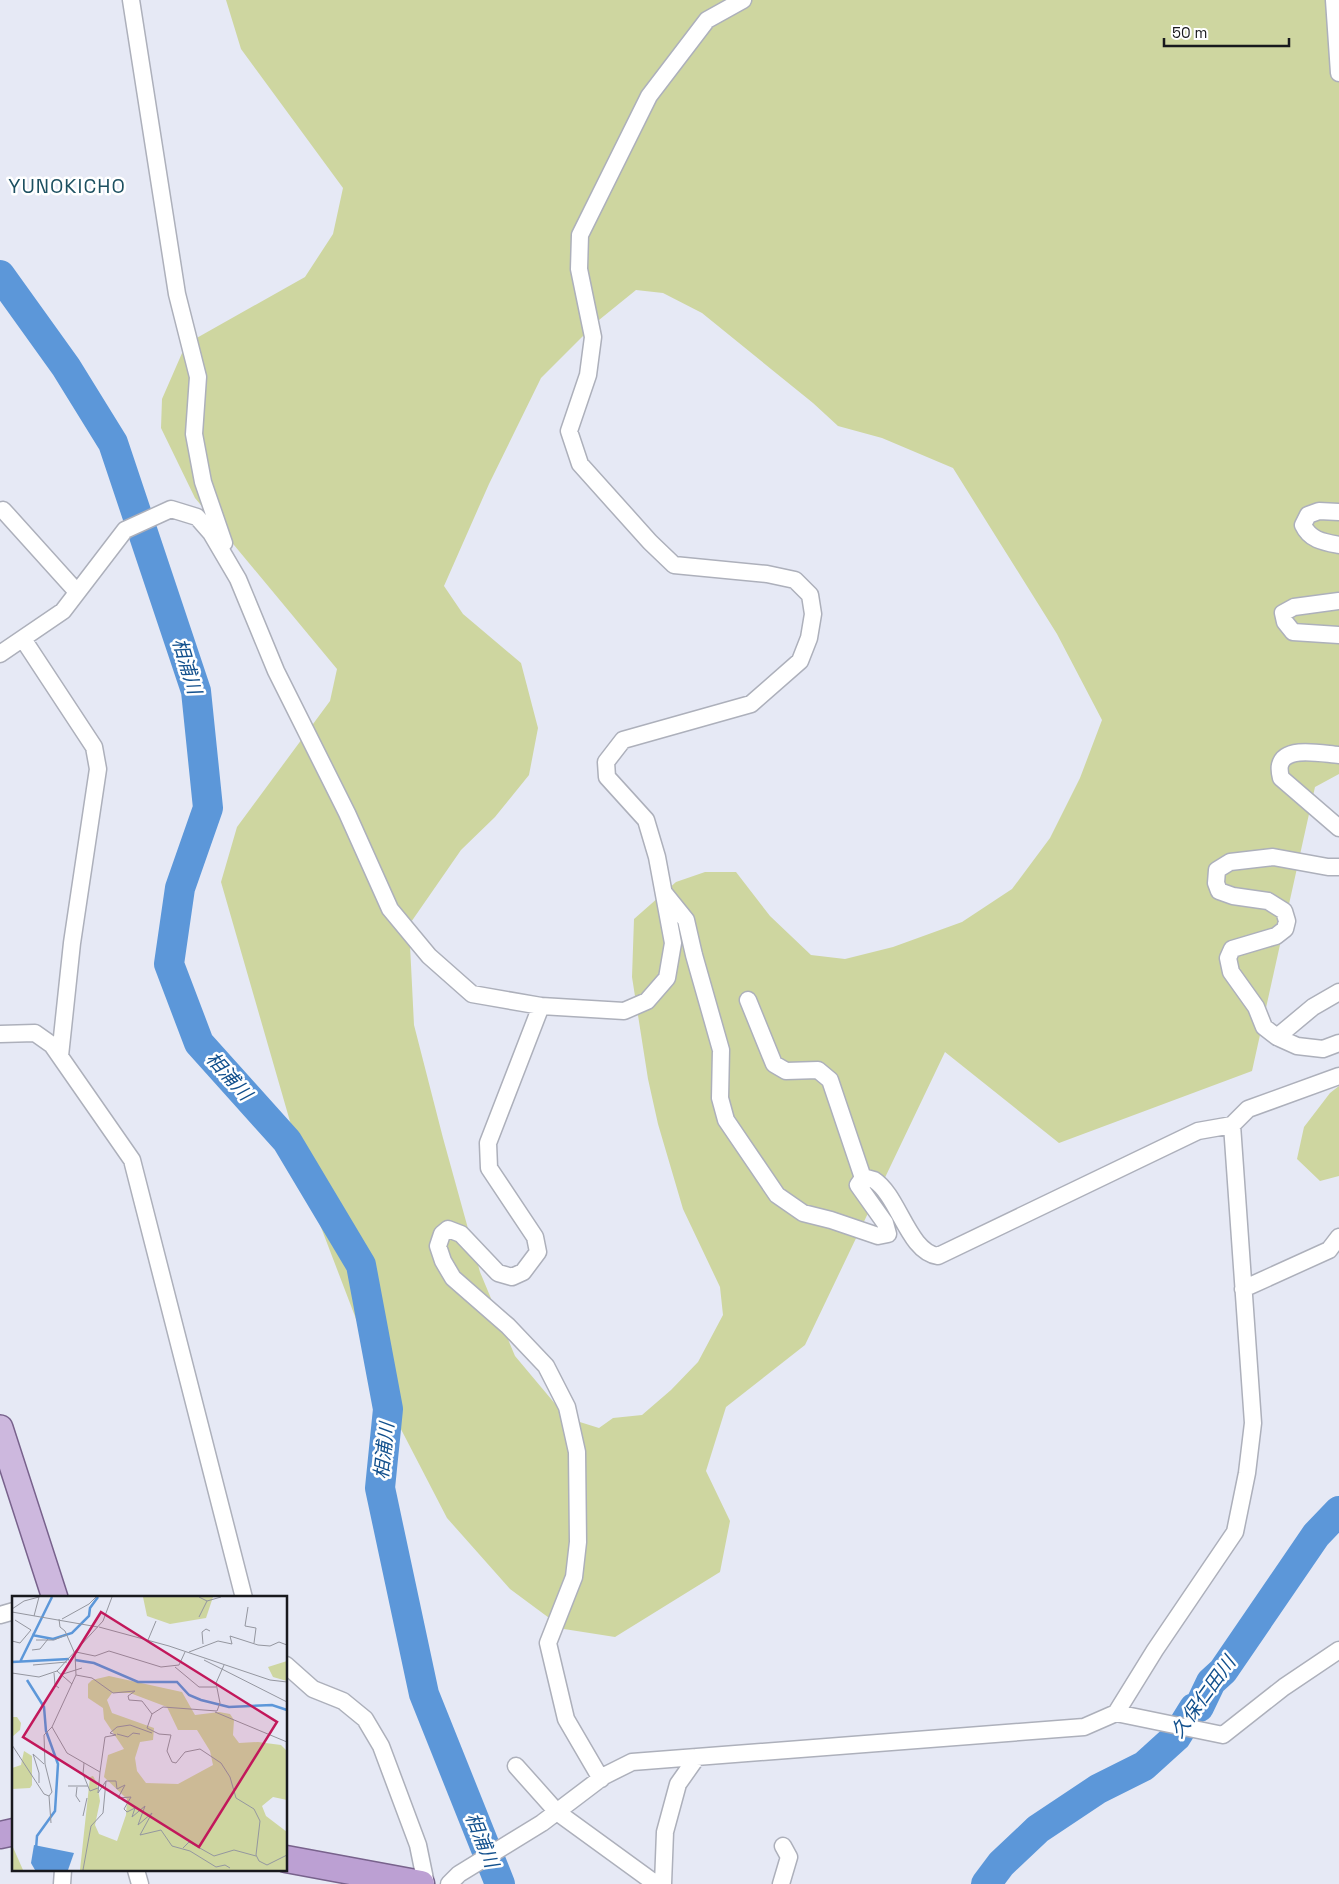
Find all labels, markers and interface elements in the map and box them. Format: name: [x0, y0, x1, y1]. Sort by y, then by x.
scale bar: [1164, 15, 1289, 47]
text: 50 m: [1172, 23, 1207, 42]
district label: YUNOKICHO: [8, 173, 126, 199]
water label: 相浦川: [167, 635, 208, 699]
water label: 相浦川: [201, 1046, 259, 1107]
water label: 相浦川: [369, 1419, 400, 1481]
inset map: [12, 1596, 288, 1872]
water label: 久保仁田川: [1165, 1650, 1242, 1743]
water label: 相浦川: [460, 1809, 505, 1873]

